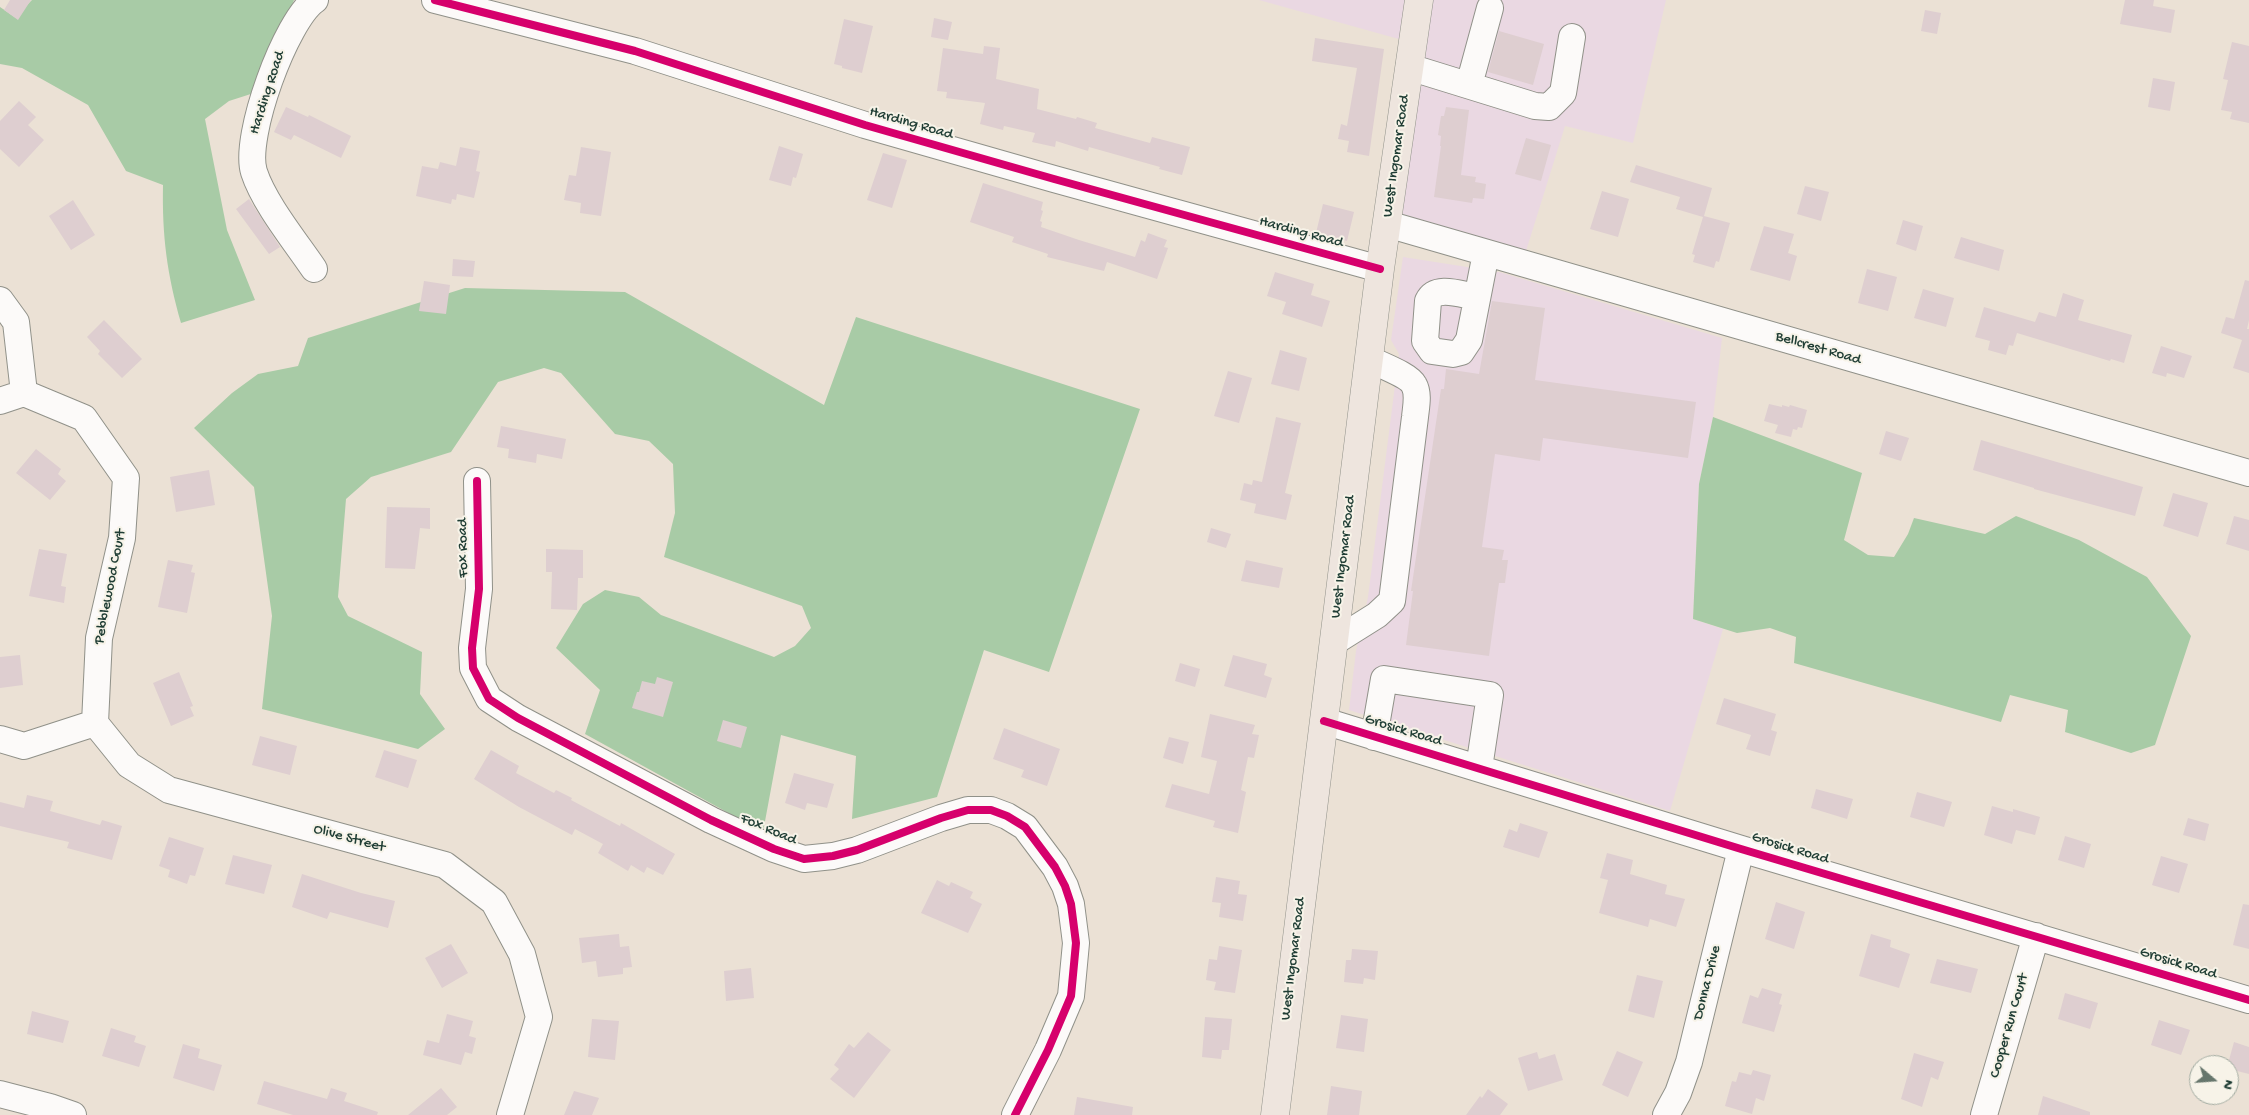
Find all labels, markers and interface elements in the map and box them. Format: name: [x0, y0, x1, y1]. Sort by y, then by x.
street label: Harding Road: [246, 49, 290, 137]
street label: West Ingomar Road: [1380, 94, 1414, 218]
street label: Harding Road: [867, 103, 955, 145]
street label: Harding Road: [1257, 213, 1345, 253]
street label: Bellcrest Road: [1773, 328, 1863, 370]
street label: West Ingomar Road: [1328, 495, 1360, 619]
street label: Fox Road: [454, 518, 474, 578]
street label: Pebblewood Court: [91, 528, 131, 646]
street label: Grosick Road: [1362, 711, 1444, 751]
street label: Fox Road: [737, 810, 799, 850]
street label: Olive Street: [311, 821, 387, 857]
street label: Grosick Road: [1749, 829, 1831, 869]
street label: West Ingomar Road: [1278, 897, 1310, 1021]
street label: Donna Drive: [1690, 944, 1726, 1022]
street label: Grosick Road: [2137, 944, 2219, 984]
street label: Cooper Run Court: [1987, 972, 2033, 1080]
north arrow: [2189, 1055, 2239, 1105]
text: N: [2218, 1078, 2237, 1091]

